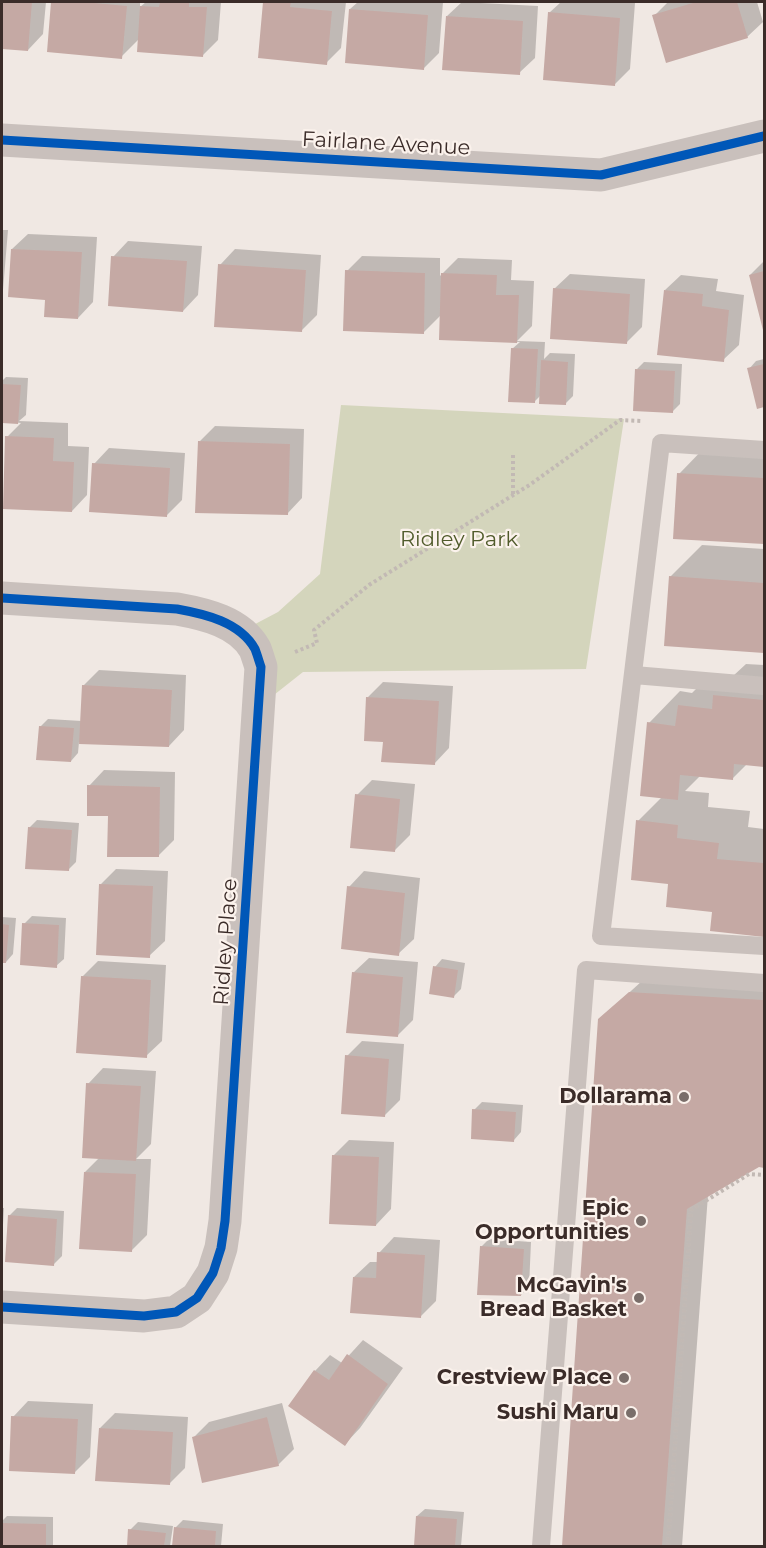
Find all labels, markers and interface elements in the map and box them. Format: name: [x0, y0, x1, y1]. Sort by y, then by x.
street label: Fairlane Avenue: [301, 127, 471, 161]
park label: Ridley Park: [400, 527, 518, 553]
street label: Ridley Place: [209, 877, 243, 1007]
place label: Dollarama: [559, 1084, 672, 1110]
marker: Dollarama: [677, 1090, 691, 1104]
place label: Epic Opportunities: [475, 1196, 629, 1246]
marker: Epic Opportunities: [634, 1214, 648, 1228]
place label: McGavin's Bread Basket: [480, 1273, 627, 1323]
marker: McGavin's Bread Basket: [632, 1291, 646, 1305]
place label: Crestview Place: [437, 1365, 612, 1391]
marker: Crestview Place: [617, 1371, 631, 1385]
place label: Sushi Maru: [497, 1400, 619, 1426]
marker: Sushi Maru: [624, 1406, 638, 1420]

